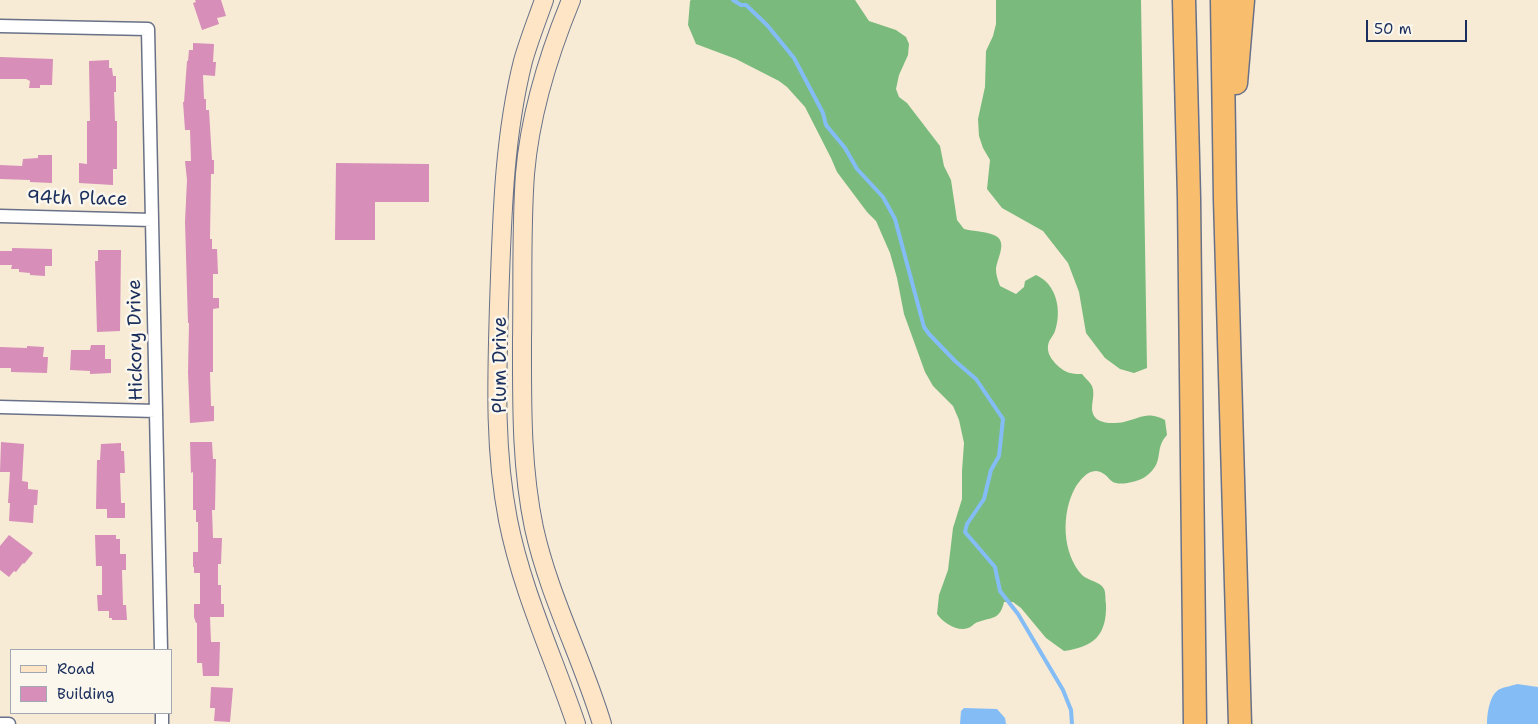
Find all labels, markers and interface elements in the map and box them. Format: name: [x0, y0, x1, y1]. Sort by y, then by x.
scale bar: [1368, 10, 1469, 42]
text: 50 m: [1374, 19, 1412, 39]
street label: 94th Place: [27, 187, 127, 211]
street label: Hickory Drive: [124, 279, 148, 401]
street label: Plum Drive: [490, 317, 512, 413]
legend: [10, 649, 172, 714]
text: Road: [57, 659, 95, 679]
text: Building: [57, 684, 114, 704]

